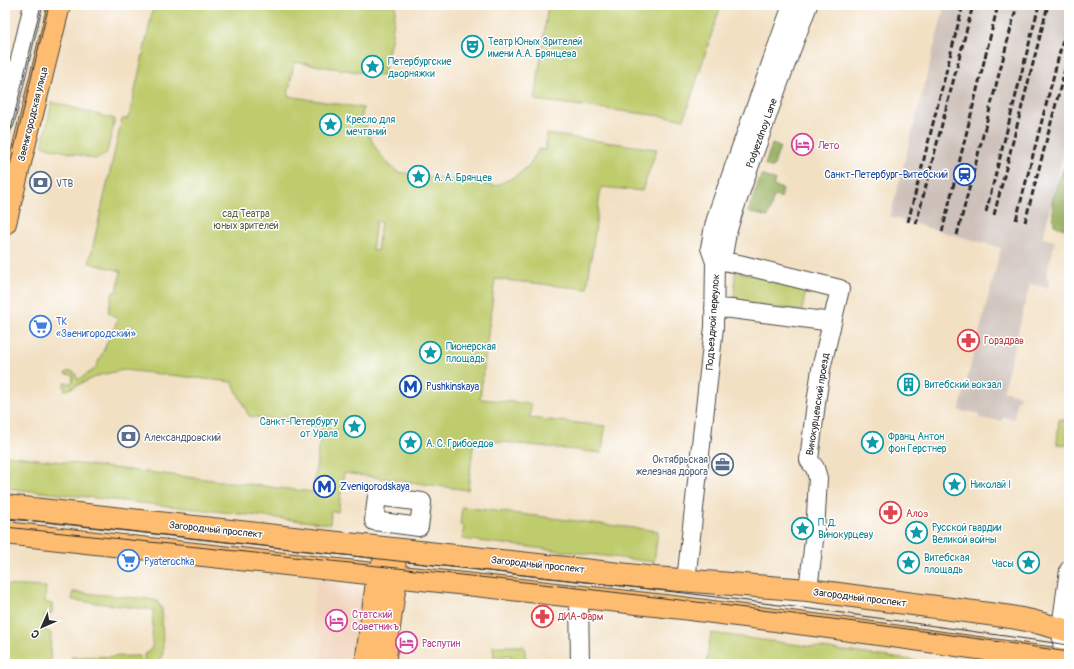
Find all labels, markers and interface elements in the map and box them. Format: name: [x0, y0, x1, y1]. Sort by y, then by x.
theatre icon: Театр Юных Зрителей имени А.А. Брянцева: [459, 34, 485, 60]
place label: Театр Юных Зрителей имени А.А. Брянцева: [488, 36, 583, 60]
place icon: Петербургские дворняжки: [359, 54, 385, 80]
place label: Петербургские дворняжки: [388, 56, 451, 80]
street label: Звенигородская улица: [15, 65, 51, 163]
street label: Podyezdnoy Lane: [744, 97, 780, 170]
place icon: Кресло для мечтаний: [318, 112, 344, 138]
place label: Кресло для мечтаний: [346, 114, 396, 138]
hotel icon: Лето: [790, 132, 816, 158]
place label: Лето: [817, 140, 840, 152]
station icon: Санкт-Петербург-Витебский: [951, 161, 977, 187]
place icon: А. А. Брянцев: [406, 164, 432, 190]
place label: Санкт-Петербург-Витебский: [824, 169, 948, 181]
bank icon: VTB: [27, 170, 53, 196]
place label: А. А. Брянцев: [434, 172, 492, 184]
place label: VTB: [56, 178, 74, 190]
park label: сад Театра юных зрителей: [213, 208, 279, 232]
street label: Подъездной переулок: [704, 274, 722, 371]
supermarket icon: ТК «Звенигородский»: [28, 314, 54, 340]
place label: ТК «Звенигородский»: [56, 316, 136, 340]
pharmacy icon: Горздрав: [955, 327, 981, 353]
place label: Горздрав: [984, 335, 1024, 347]
place icon: Пионерская площадь: [417, 339, 443, 365]
place label: Пионерская площадь: [446, 341, 496, 365]
street label: Винокурцевский проезд: [804, 352, 832, 456]
building icon: Витебский вокзал: [896, 371, 922, 397]
metro station icon: Pushkinskaya: [397, 373, 423, 399]
place label: Витебский вокзал: [924, 379, 1002, 391]
place label: Pushkinskaya: [426, 381, 480, 393]
place icon: Санкт-Петербургу от Урала: [341, 414, 367, 440]
place label: Санкт-Петербургу от Урала: [260, 416, 339, 440]
bank icon: Александровский: [116, 424, 142, 450]
place icon: Франц Антон фон Герстнер: [859, 429, 885, 455]
place icon: А. С. Грибоедов: [397, 430, 423, 456]
place label: Франц Антон фон Герстнер: [888, 431, 947, 455]
place label: Александровский: [144, 432, 221, 444]
place label: А. С. Грибоедов: [426, 438, 494, 450]
office icon: Октябрьская железная дорога: [710, 452, 736, 478]
place label: Октябрьская железная дорога: [636, 454, 708, 478]
place icon: Николай I: [942, 471, 968, 497]
metro station icon: Zvenigorodskaya: [311, 473, 337, 499]
place label: Николай I: [970, 479, 1011, 491]
place label: Zvenigorodskaya: [340, 481, 410, 493]
pharmacy icon: Алоэ: [877, 500, 903, 526]
place label: Алоэ: [906, 508, 929, 520]
place icon: П. Д. Винокурцеву: [789, 515, 815, 541]
place label: П. Д. Винокурцеву: [818, 517, 874, 541]
street label: Загородный проспект: [168, 519, 263, 541]
place icon: Русской гвардии Великой войны: [903, 520, 929, 546]
place label: Русской гвардии Великой войны: [932, 522, 1002, 546]
supermarket icon: Pyaterochka: [116, 548, 142, 574]
place icon: Витебская площадь: [895, 550, 921, 576]
place icon: Часы: [1016, 550, 1042, 576]
place label: Витебская площадь: [924, 552, 970, 576]
street label: Загородный проспект: [490, 554, 585, 576]
place label: Pyaterochka: [144, 556, 195, 568]
place label: Часы: [992, 558, 1014, 570]
street label: Загородный проспект: [812, 586, 907, 610]
pharmacy icon: ДИА-Фарм: [530, 603, 556, 629]
north arrow: [22, 607, 62, 647]
hotel icon: Статский Советникъ: [323, 607, 349, 633]
place label: Статский Советникъ: [352, 609, 399, 633]
place label: ДИА-Фарм: [557, 611, 604, 623]
text: С: [28, 627, 42, 641]
hotel icon: Распутин: [393, 630, 419, 656]
place label: Распутин: [422, 638, 461, 650]

